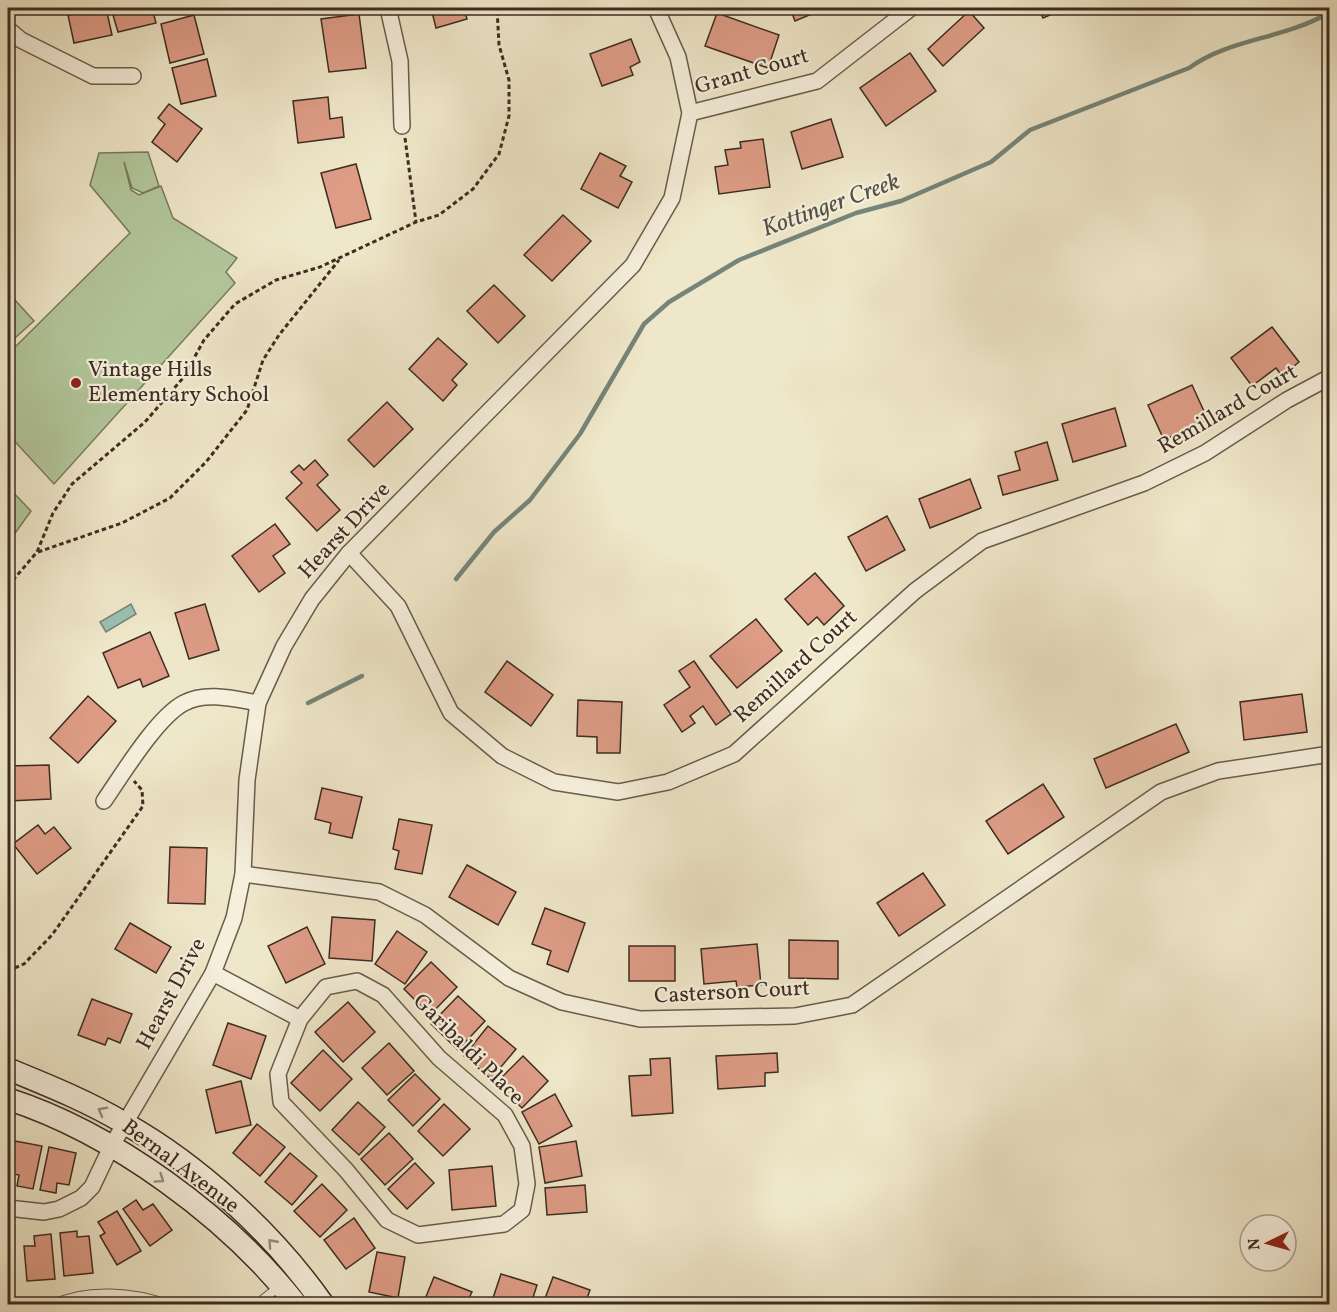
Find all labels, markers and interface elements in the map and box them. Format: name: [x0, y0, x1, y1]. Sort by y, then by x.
street label: Grant Court: [692, 41, 813, 103]
water label: Kottinger Creek: [757, 165, 905, 247]
place label: Vintage Hills Elementary School: [88, 355, 269, 411]
street label: Remillard Court: [1152, 357, 1304, 463]
marker: Vintage Hills Elementary School: [69, 376, 83, 390]
street label: Hearst Drive: [292, 476, 398, 586]
street label: Remillard Court: [727, 603, 865, 731]
street label: Hearst Drive: [130, 933, 214, 1055]
street label: Casterson Court: [653, 973, 811, 1013]
street label: Garibaldi Place: [405, 987, 531, 1113]
one-way arrow: [98, 1107, 109, 1118]
street label: Bernal Avenue: [115, 1112, 245, 1222]
one-way arrow: [153, 1172, 164, 1183]
north arrow: [1238, 1213, 1298, 1273]
text: N: [1244, 1237, 1267, 1251]
one-way arrow: [268, 1240, 279, 1250]

